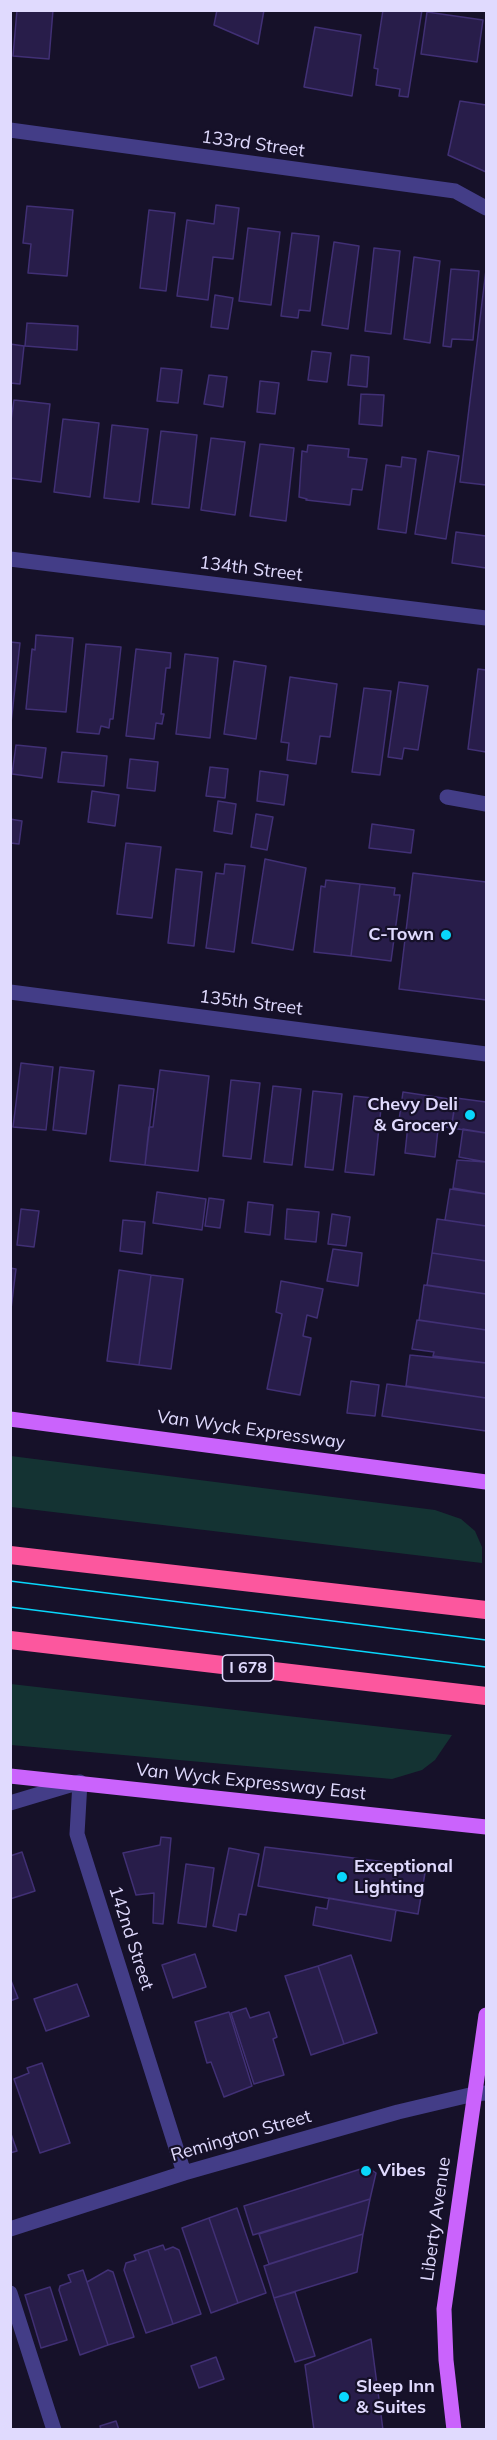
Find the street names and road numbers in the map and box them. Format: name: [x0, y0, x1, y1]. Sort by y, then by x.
street label: 133rd Street: [200, 126, 306, 162]
street label: 134th Street: [198, 552, 304, 586]
street label: 135th Street: [198, 986, 304, 1020]
street label: Van Wyck Expressway: [155, 1406, 347, 1454]
road number: I 678: [222, 1655, 274, 1681]
street label: Van Wyck Expressway East: [135, 1759, 367, 1805]
street label: 142nd Street: [104, 1883, 158, 1993]
street label: Remington Street: [168, 2106, 314, 2166]
street label: Liberty Avenue: [417, 2156, 455, 2282]

